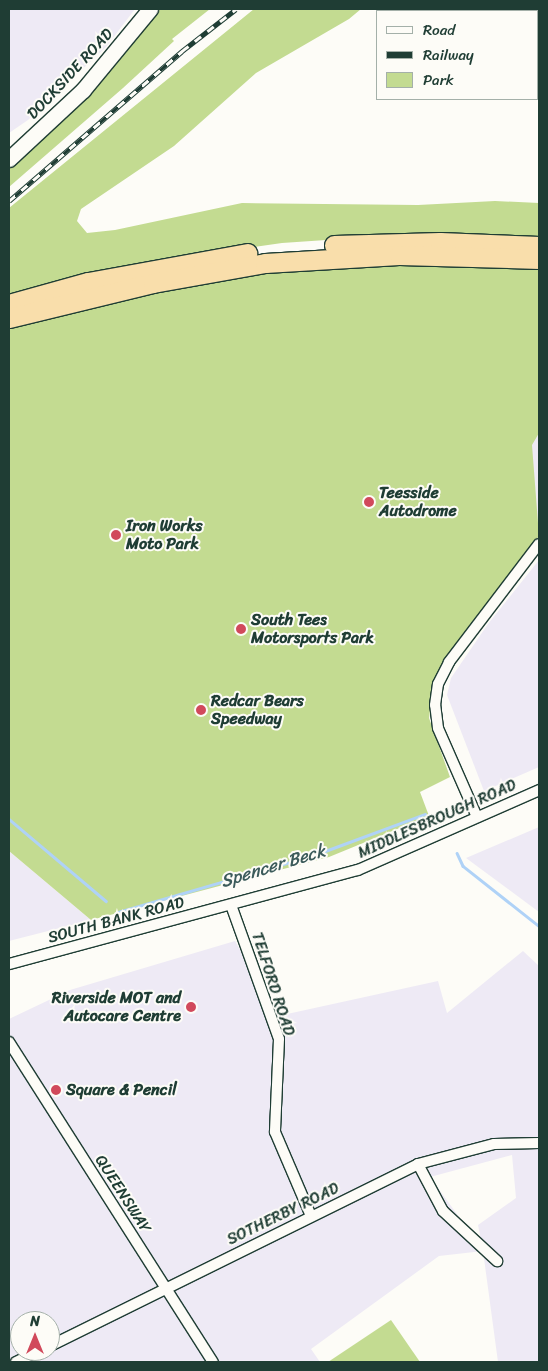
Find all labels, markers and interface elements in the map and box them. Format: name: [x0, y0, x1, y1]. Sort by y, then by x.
legend: [376, 10, 538, 100]
text: Road: [423, 17, 455, 43]
street label: DOCKSIDE ROAD: [23, 25, 117, 123]
text: Railway: [423, 42, 474, 68]
text: Park: [423, 67, 454, 93]
place label: Teesside Autodrome: [379, 483, 457, 521]
marker: Teesside Autodrome: [363, 496, 375, 508]
place label: Iron Works Moto Park: [126, 516, 202, 554]
marker: Iron Works Moto Park: [110, 529, 122, 541]
place label: South Tees Motorsports Park: [251, 610, 374, 648]
marker: South Tees Motorsports Park: [235, 623, 247, 635]
place label: Redcar Bears Speedway: [211, 691, 304, 729]
marker: Redcar Bears Speedway: [195, 704, 207, 716]
street label: MIDDLESBROUGH ROAD: [355, 775, 519, 863]
water label: Spencer Beck: [218, 840, 328, 892]
street label: SOUTH BANK ROAD: [46, 893, 186, 947]
street label: TELFORD ROAD: [247, 930, 299, 1038]
place label: Riverside MOT and Autocare Centre: [52, 988, 181, 1026]
marker: Riverside MOT and Autocare Centre: [185, 1001, 197, 1013]
place label: Square & Pencil: [66, 1080, 177, 1100]
marker: Square & Pencil: [50, 1084, 62, 1096]
street label: QUEENSWAY: [91, 1151, 155, 1237]
street label: SOTHERBY ROAD: [224, 1179, 342, 1249]
text: N: [30, 1309, 40, 1334]
north arrow: [10, 1311, 60, 1361]

